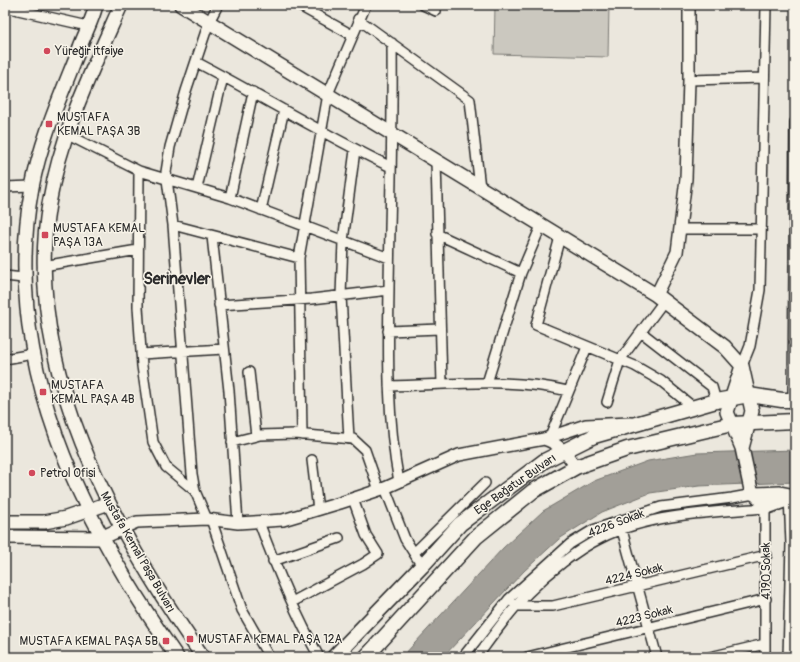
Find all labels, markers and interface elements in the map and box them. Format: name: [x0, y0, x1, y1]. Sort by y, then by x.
place label: Yüreğir itfaiye: [54, 44, 124, 59]
marker: Yüreğir itfaiye: [42, 46, 52, 56]
place label: MUSTAFA KEMAL PAŞA 3B: [57, 110, 141, 139]
marker: MUSTAFA KEMAL PAŞA 3B: [44, 119, 54, 129]
place label: MUSTAFA KEMAL PAŞA 13A: [53, 221, 145, 250]
marker: MUSTAFA KEMAL PAŞA 13A: [40, 230, 50, 240]
district label: Serinevler: [143, 269, 211, 289]
place label: MUSTAFA KEMAL PAŞA 4B: [51, 378, 135, 407]
marker: MUSTAFA KEMAL PAŞA 4B: [38, 387, 48, 397]
street label: Ege Bağatur Bulvarı: [471, 451, 559, 518]
place label: Petrol Ofisi: [40, 466, 95, 481]
marker: Petrol Ofisi: [27, 468, 37, 478]
street label: Mustafa Kemal Paşa Bulvarı: [97, 489, 178, 615]
street label: 4226 Sokak: [586, 506, 646, 541]
street label: 4190 Sokak: [759, 542, 774, 600]
street label: 4224 Sokak: [604, 560, 665, 589]
street label: 4223 Sokak: [614, 602, 674, 631]
place label: MUSTAFA KEMAL PAŞA 12A: [198, 632, 343, 647]
place label: MUSTAFA KEMAL PAŞA 5B: [20, 634, 158, 649]
marker: MUSTAFA KEMAL PAŞA 12A: [185, 634, 195, 644]
marker: MUSTAFA KEMAL PAŞA 5B: [161, 636, 171, 646]

